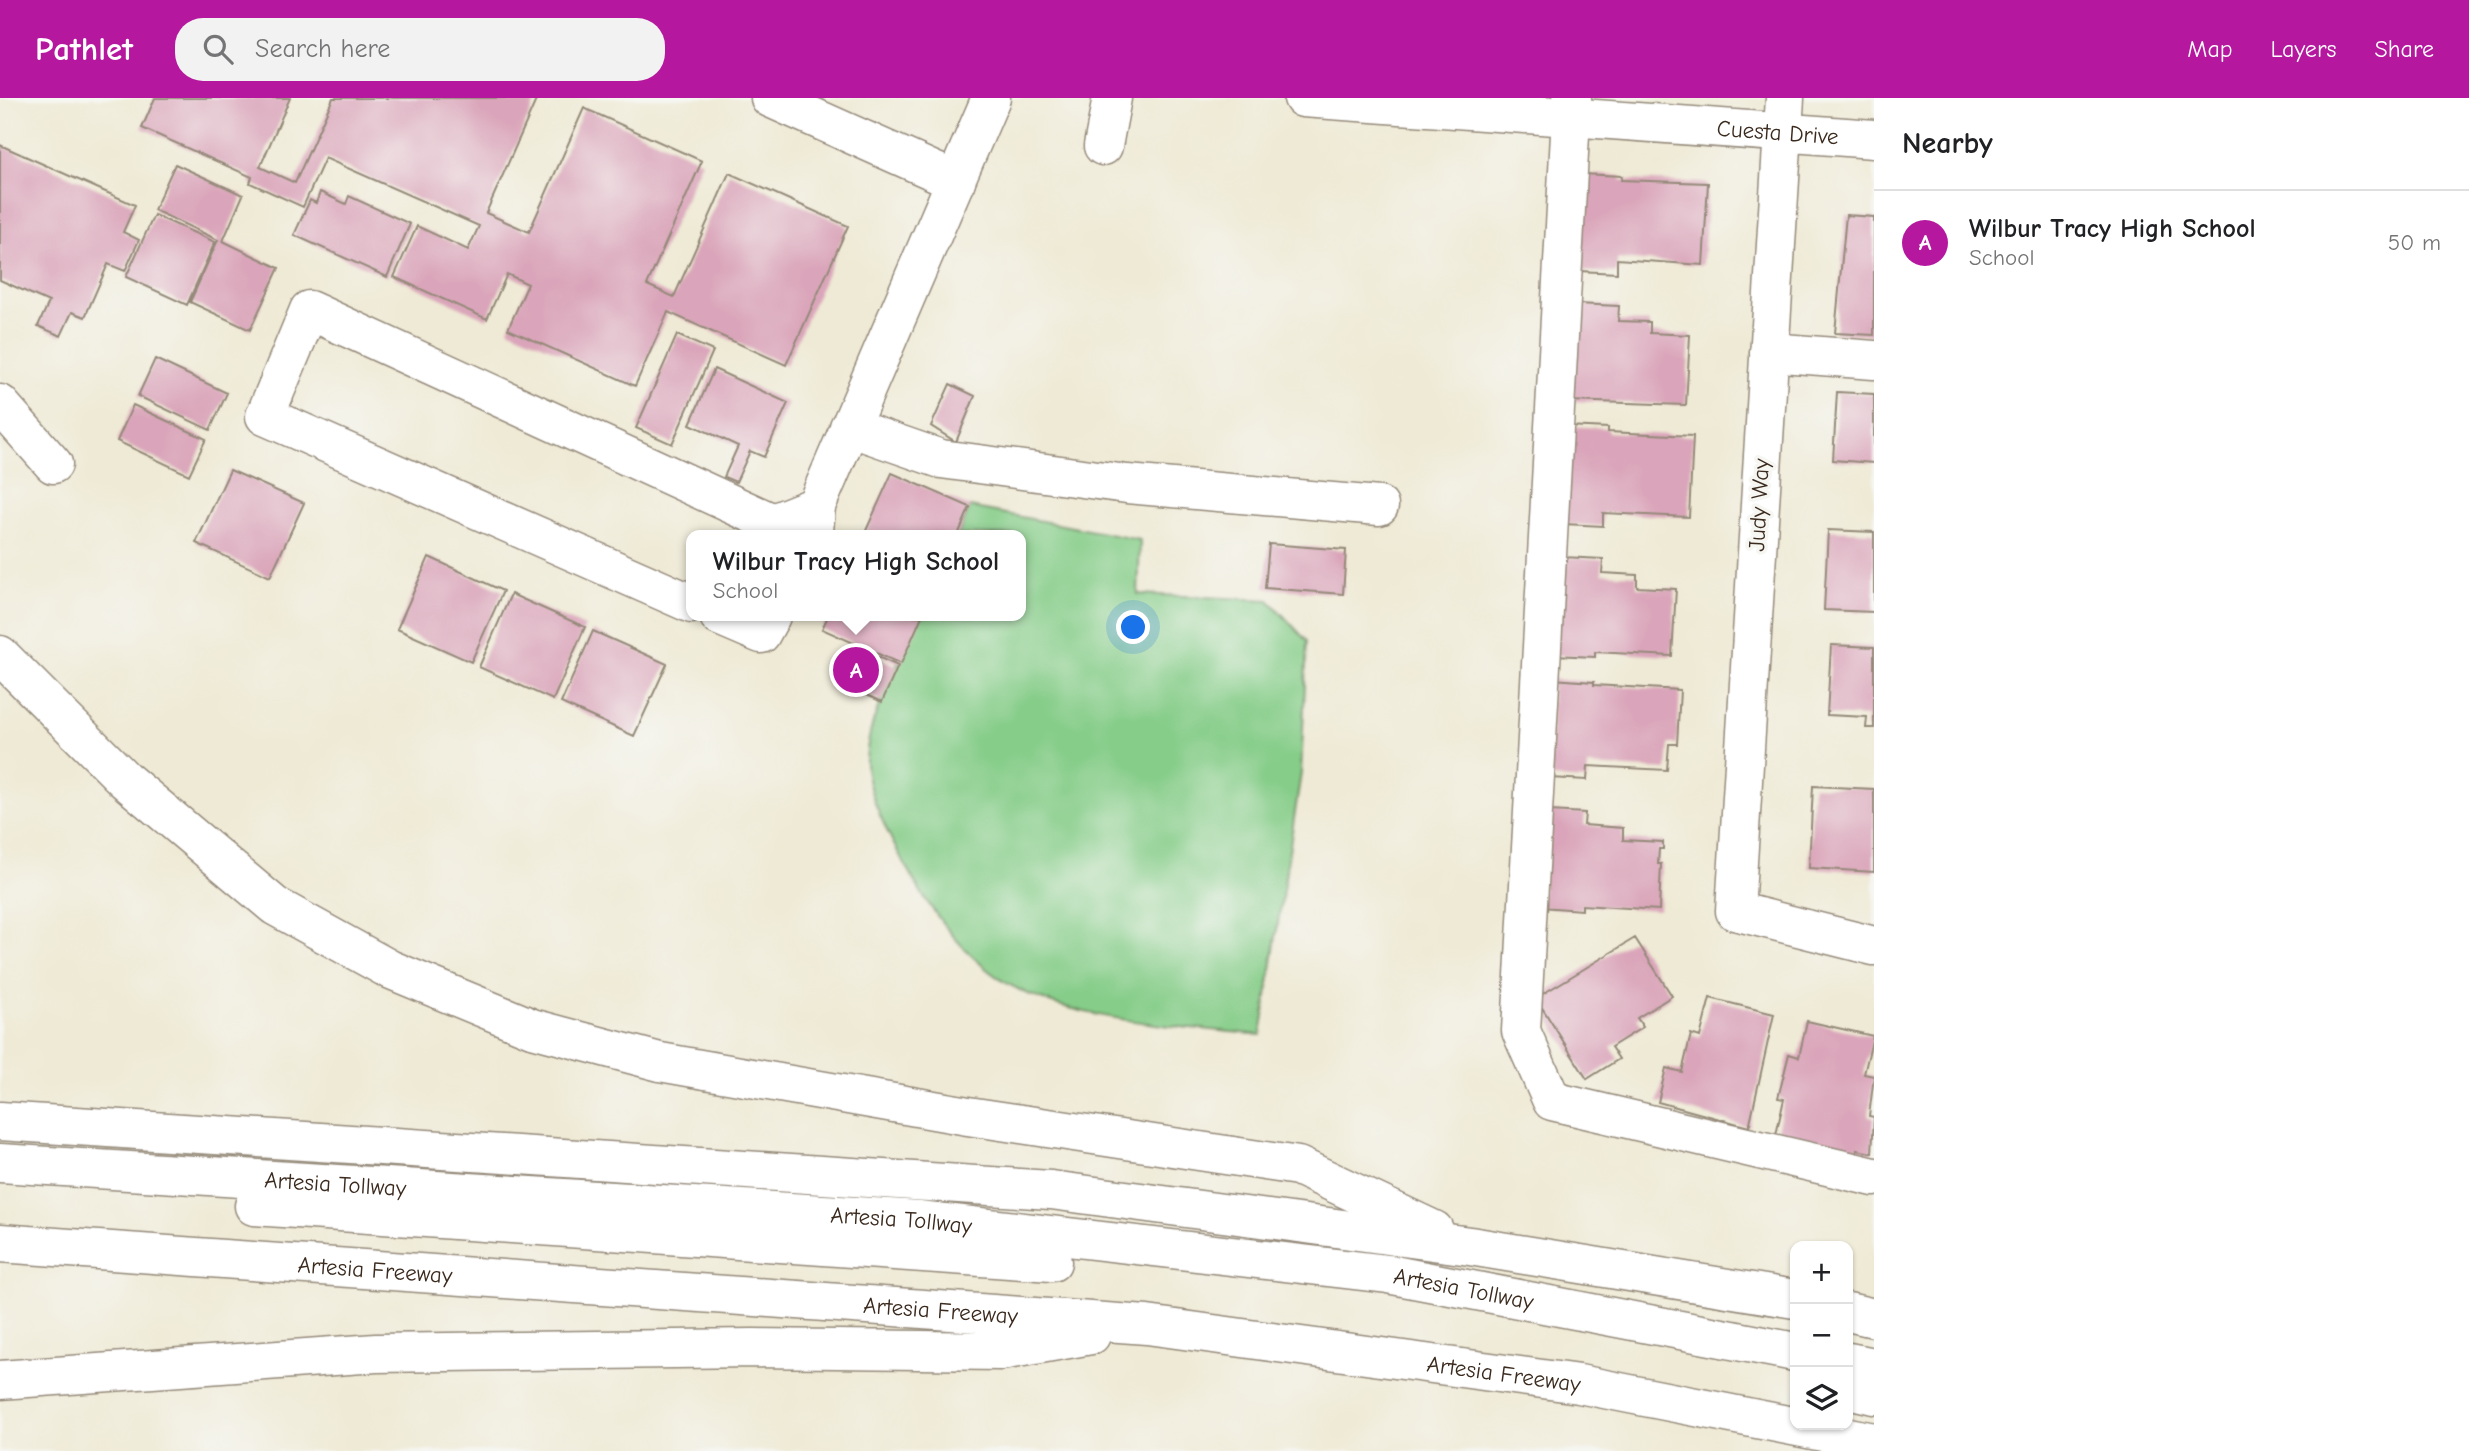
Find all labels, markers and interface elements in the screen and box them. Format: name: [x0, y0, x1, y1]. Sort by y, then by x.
search box: [175, 18, 665, 81]
text: Pathlet: [35, 30, 133, 68]
icon: search: [199, 30, 237, 68]
text: Search here: [255, 34, 390, 64]
text: Map: [2187, 35, 2233, 63]
text: Layers: [2271, 35, 2336, 63]
text: Share: [2374, 35, 2434, 63]
street label: Cuesta Drive: [1716, 114, 1840, 150]
text: Nearby: [1902, 126, 1993, 161]
text: Wilbur Tracy High School: [1969, 214, 2256, 244]
text: A: [1919, 229, 1931, 256]
text: 50 m: [2388, 229, 2441, 256]
text: School: [1969, 244, 2034, 271]
street label: Judy Way: [1743, 457, 1775, 552]
popup: [686, 530, 1026, 621]
text: Wilbur Tracy High School: [713, 547, 999, 577]
text: School: [713, 577, 778, 604]
your location: [1116, 610, 1150, 644]
pin: A: [833, 644, 879, 696]
street label: Artesia Tollway: [264, 1166, 408, 1202]
street label: Artesia Tollway: [830, 1201, 974, 1239]
map controls: [1790, 1241, 1853, 1430]
button: +: [1790, 1241, 1853, 1304]
street label: Artesia Freeway: [297, 1251, 454, 1289]
street label: Artesia Tollway: [1391, 1262, 1537, 1315]
street label: Artesia Freeway: [862, 1291, 1020, 1329]
button: −: [1790, 1304, 1853, 1367]
street label: Artesia Freeway: [1425, 1350, 1583, 1398]
button: layers: [1790, 1367, 1853, 1430]

